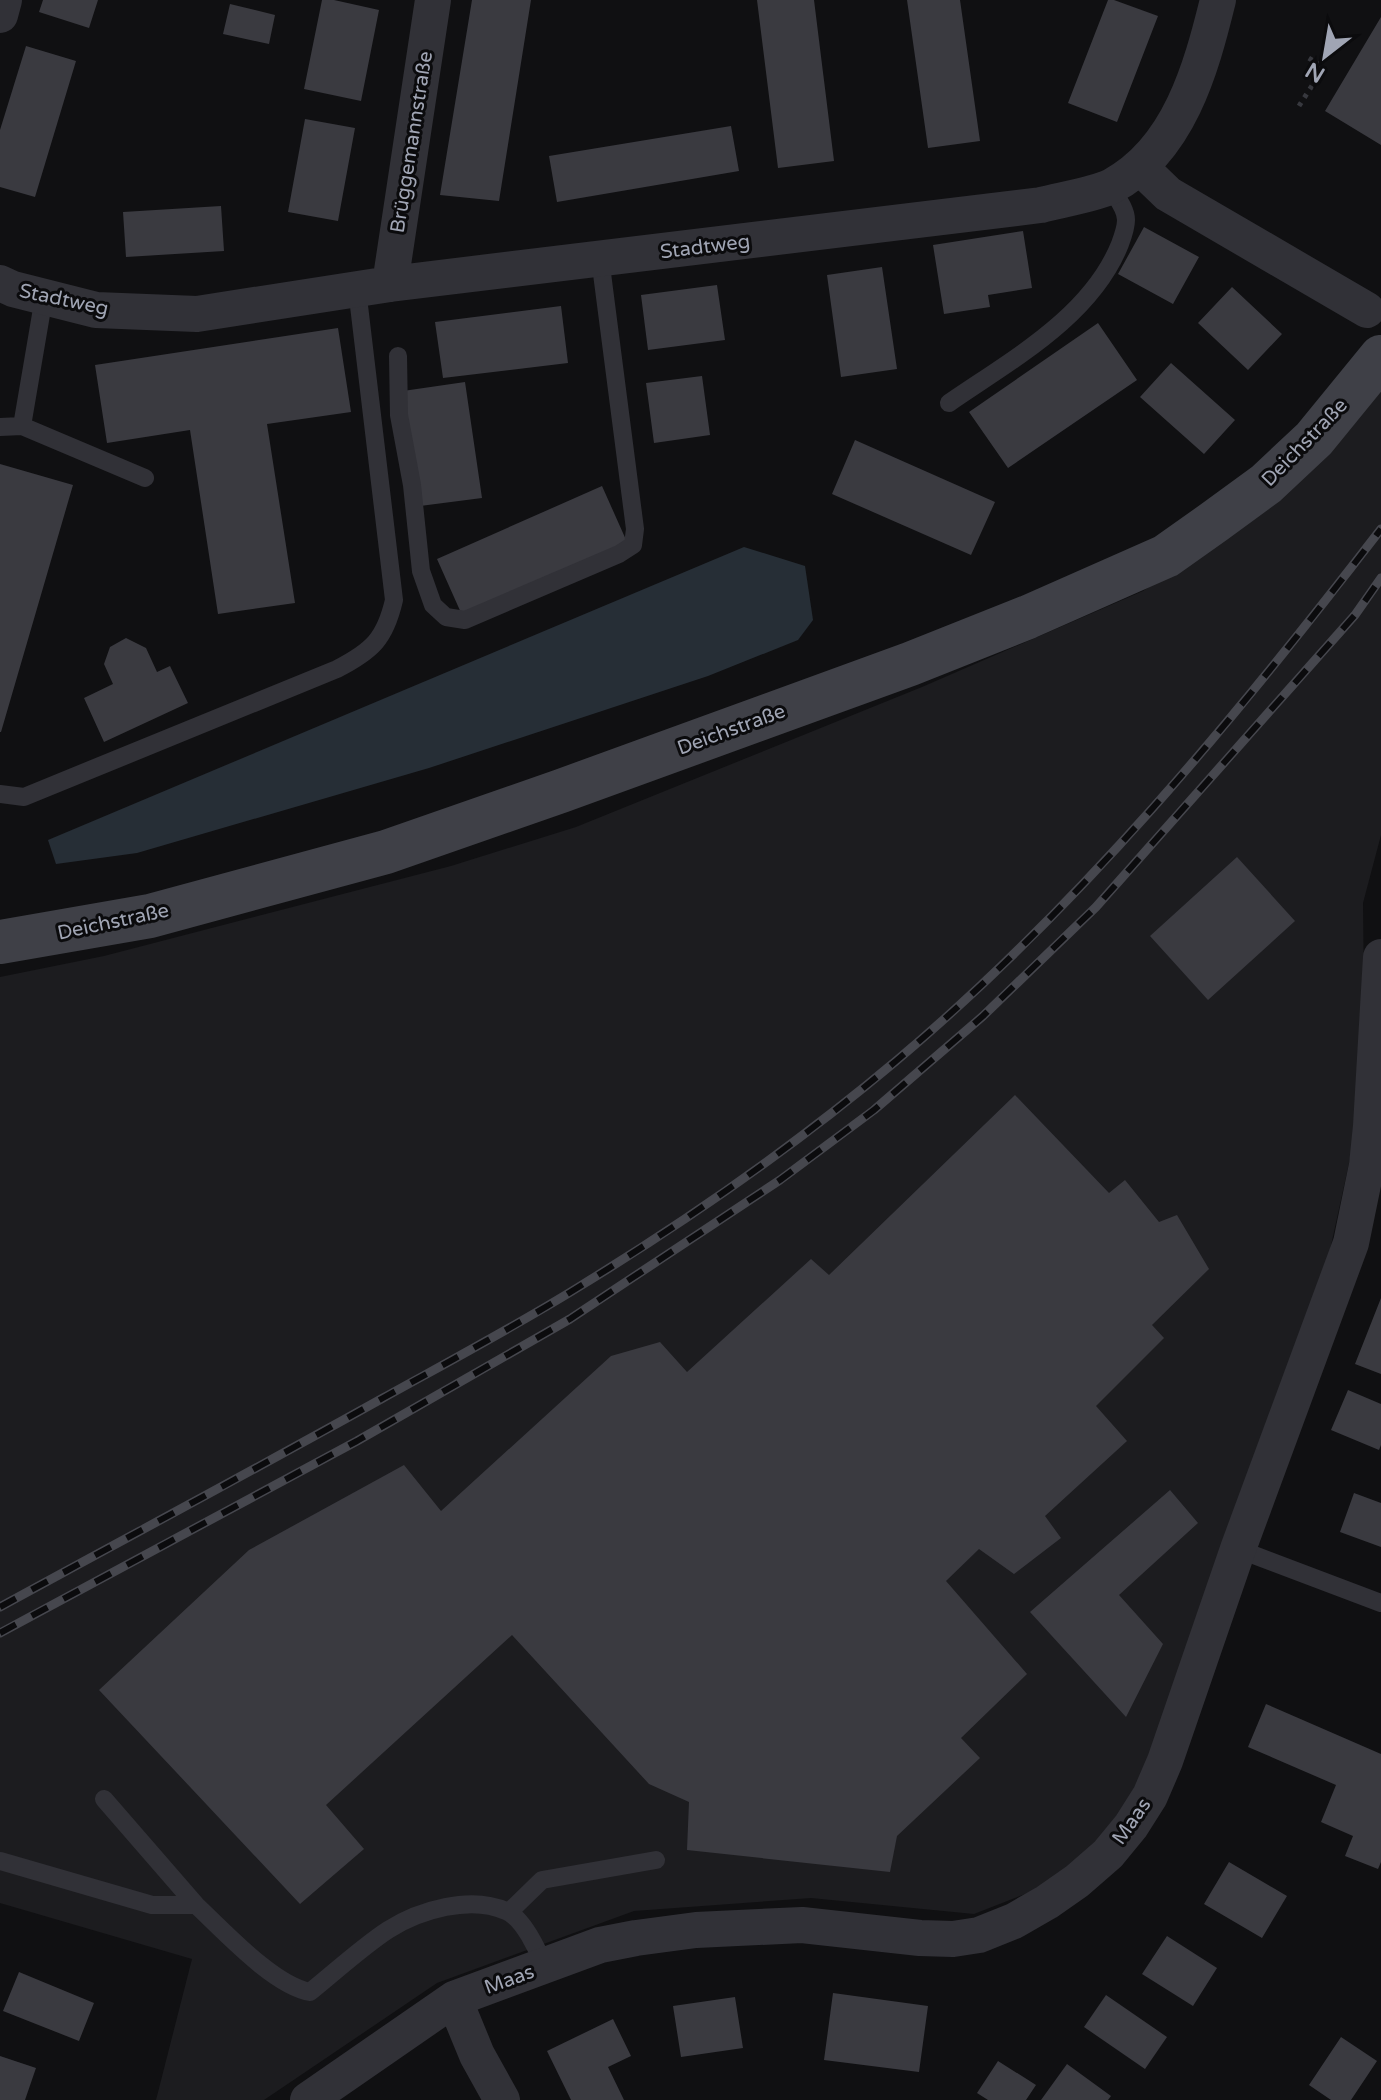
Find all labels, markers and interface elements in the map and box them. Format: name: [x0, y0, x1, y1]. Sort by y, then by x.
north arrow: [1285, 16, 1365, 96]
street label: Brüggemannstraße: [386, 50, 438, 235]
text: N: [1301, 57, 1329, 88]
street label: Stadtweg: [659, 230, 752, 264]
street label: Stadtweg: [17, 279, 111, 321]
street label: Deichstraße: [1257, 394, 1353, 492]
street label: Deichstraße: [674, 699, 789, 761]
street label: Deichstraße: [55, 898, 171, 945]
street label: Maas: [1107, 1794, 1156, 1850]
street label: Maas: [481, 1960, 538, 2000]

